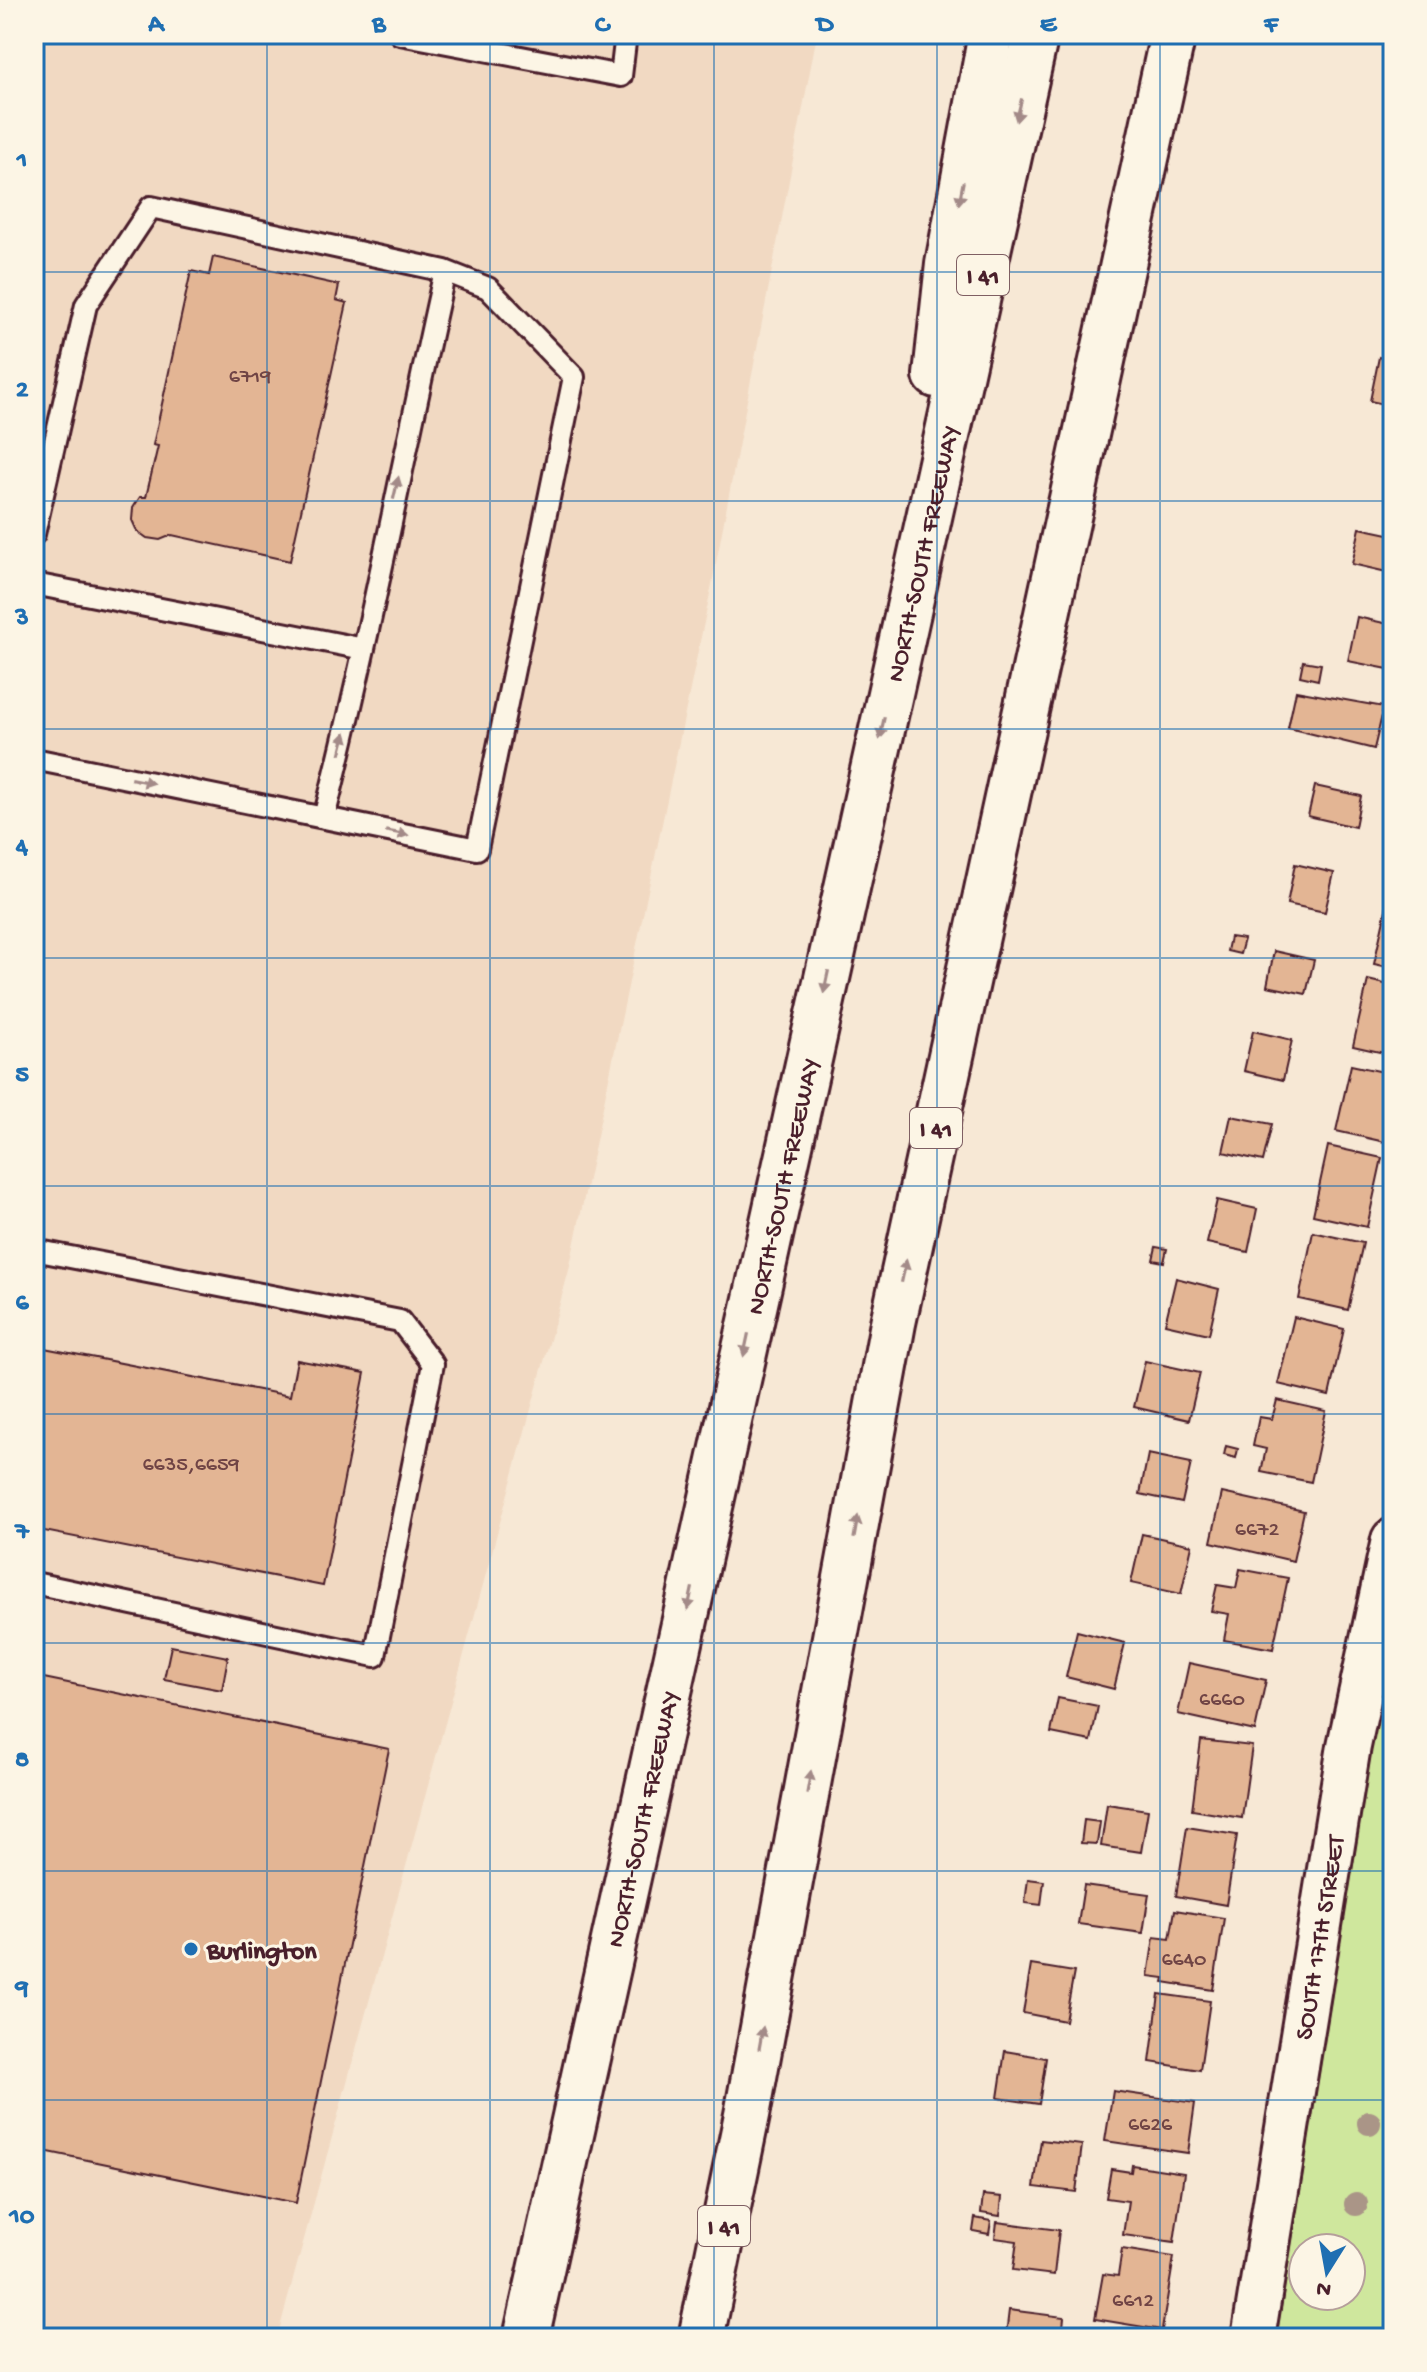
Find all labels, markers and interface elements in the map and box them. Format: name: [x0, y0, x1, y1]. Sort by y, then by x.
text: A: [147, 11, 165, 42]
text: B: [371, 11, 387, 42]
text: C: [595, 11, 612, 42]
text: D: [815, 11, 835, 42]
text: E: [1040, 11, 1058, 42]
text: F: [1263, 11, 1279, 42]
one-way arrow: [1012, 98, 1025, 123]
text: 1: [16, 147, 27, 178]
one-way arrow: [954, 181, 966, 206]
road number: I 41: [957, 255, 1009, 295]
house number: 6719: [229, 365, 271, 391]
text: 2: [16, 376, 29, 407]
street label: NORTH-SOUTH FREEWAY: [882, 423, 969, 685]
one-way arrow: [390, 476, 403, 501]
text: 3: [14, 604, 29, 635]
one-way arrow: [875, 716, 888, 741]
one-way arrow: [338, 730, 350, 755]
one-way arrow: [130, 775, 155, 788]
one-way arrow: [385, 827, 410, 840]
text: 4: [15, 833, 29, 864]
one-way arrow: [819, 970, 832, 995]
street label: NORTH-SOUTH FREEWAY: [742, 1056, 829, 1318]
text: 5: [15, 1061, 29, 1092]
road number: I 41: [910, 1108, 962, 1148]
one-way arrow: [898, 1259, 911, 1284]
text: 6: [15, 1289, 29, 1320]
one-way arrow: [739, 1333, 752, 1358]
house number: 6635,6659: [142, 1453, 240, 1479]
one-way arrow: [850, 1514, 862, 1539]
text: 7: [13, 1518, 30, 1549]
house number: 6672: [1235, 1518, 1279, 1544]
one-way arrow: [683, 1587, 696, 1612]
street label: NORTH-SOUTH FREEWAY: [602, 1688, 689, 1951]
house number: 6660: [1199, 1688, 1245, 1714]
text: 8: [15, 1746, 29, 1777]
one-way arrow: [803, 1769, 815, 1794]
street label: SOUTH 17TH STREET: [1291, 1832, 1354, 2043]
place label: Burlington: [206, 1938, 317, 1969]
marker: Burlington: [182, 1940, 200, 1958]
house number: 6640: [1161, 1948, 1207, 1974]
text: 9: [13, 1974, 29, 2005]
one-way arrow: [756, 2025, 768, 2050]
house number: 6626: [1128, 2113, 1173, 2139]
text: 10: [8, 2203, 35, 2234]
road number: I 41: [698, 2206, 750, 2246]
north arrow: [1287, 2232, 1367, 2312]
text: N: [1314, 2274, 1333, 2302]
house number: 6612: [1112, 2289, 1154, 2315]

